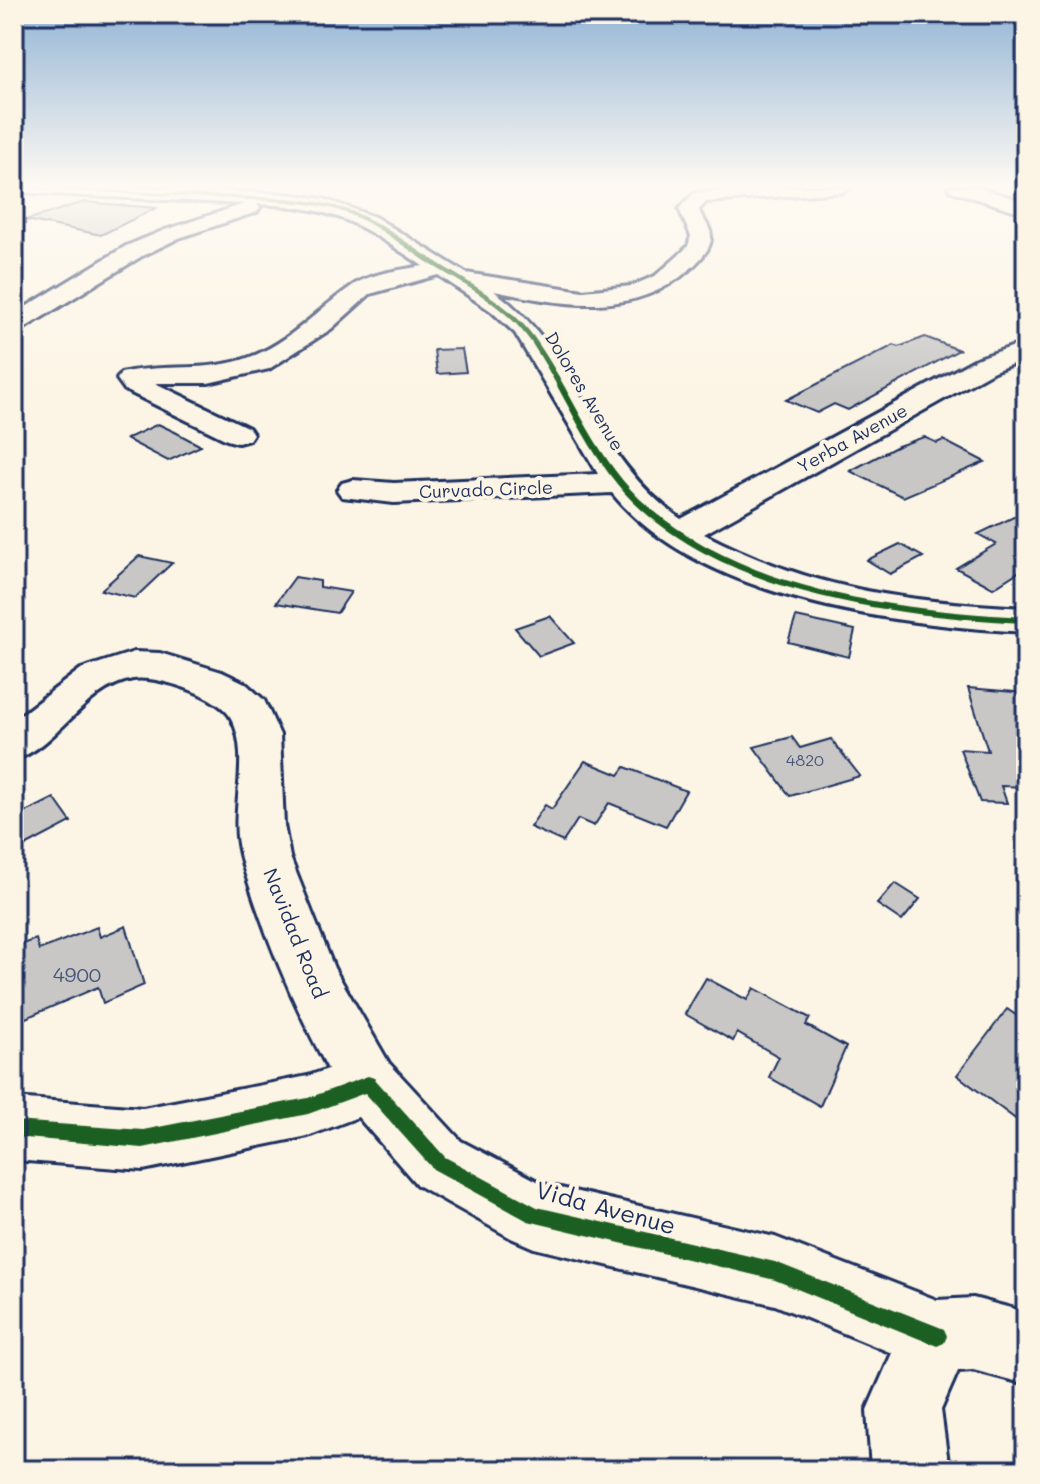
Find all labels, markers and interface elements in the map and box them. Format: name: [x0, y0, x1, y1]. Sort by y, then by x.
street label: Dolores Avenue: [540, 327, 630, 455]
street label: Yerba Avenue: [793, 398, 911, 478]
street label: Curvado Circle: [419, 475, 553, 503]
house number: 4820: [786, 749, 824, 770]
street label: Navidad Road: [258, 864, 334, 1002]
house number: 4900: [53, 961, 101, 987]
street label: Vida Avenue: [533, 1173, 679, 1241]

